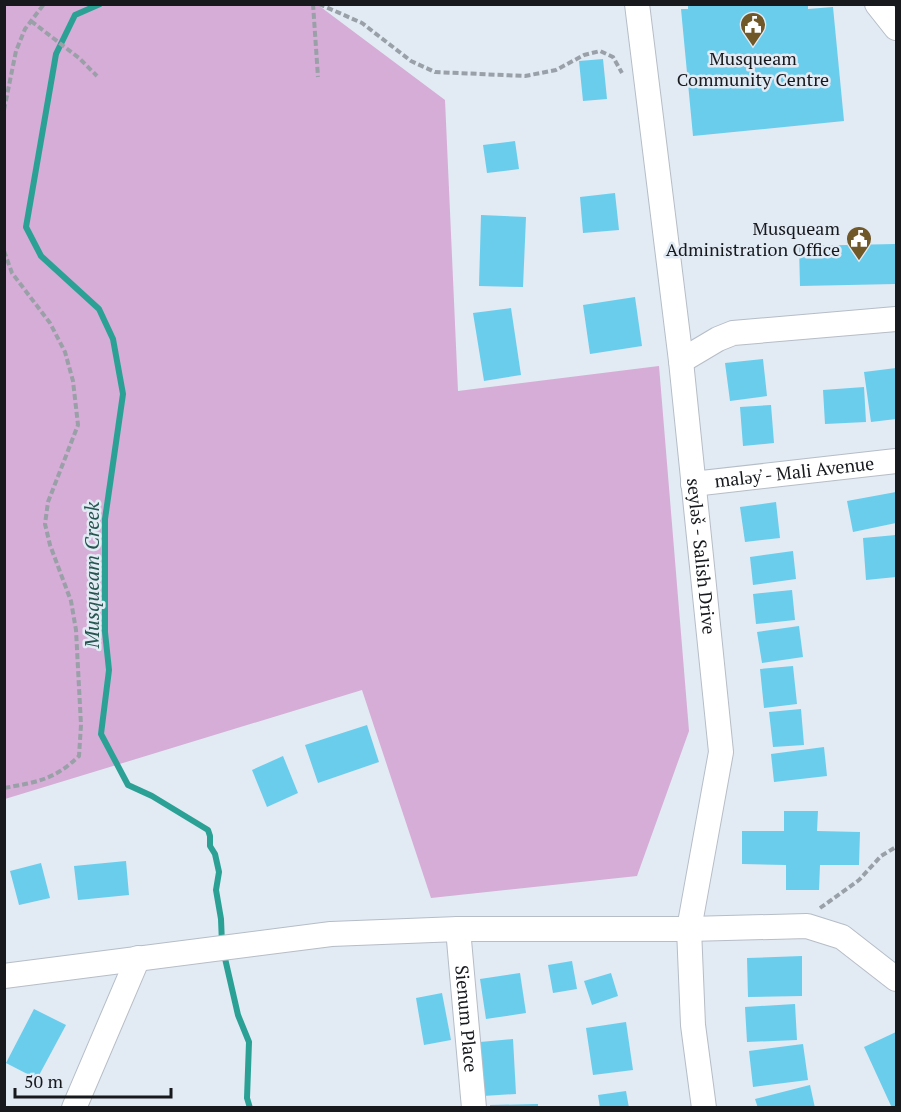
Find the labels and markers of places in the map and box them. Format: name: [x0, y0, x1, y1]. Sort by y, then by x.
public building icon: Musqueam Community Centre: [738, 10, 768, 48]
place label: Musqueam Community Centre: [677, 46, 829, 91]
place label: Musqueam Administration Office: [666, 216, 840, 261]
public building icon: Musqueam Administration Office: [844, 224, 874, 262]

